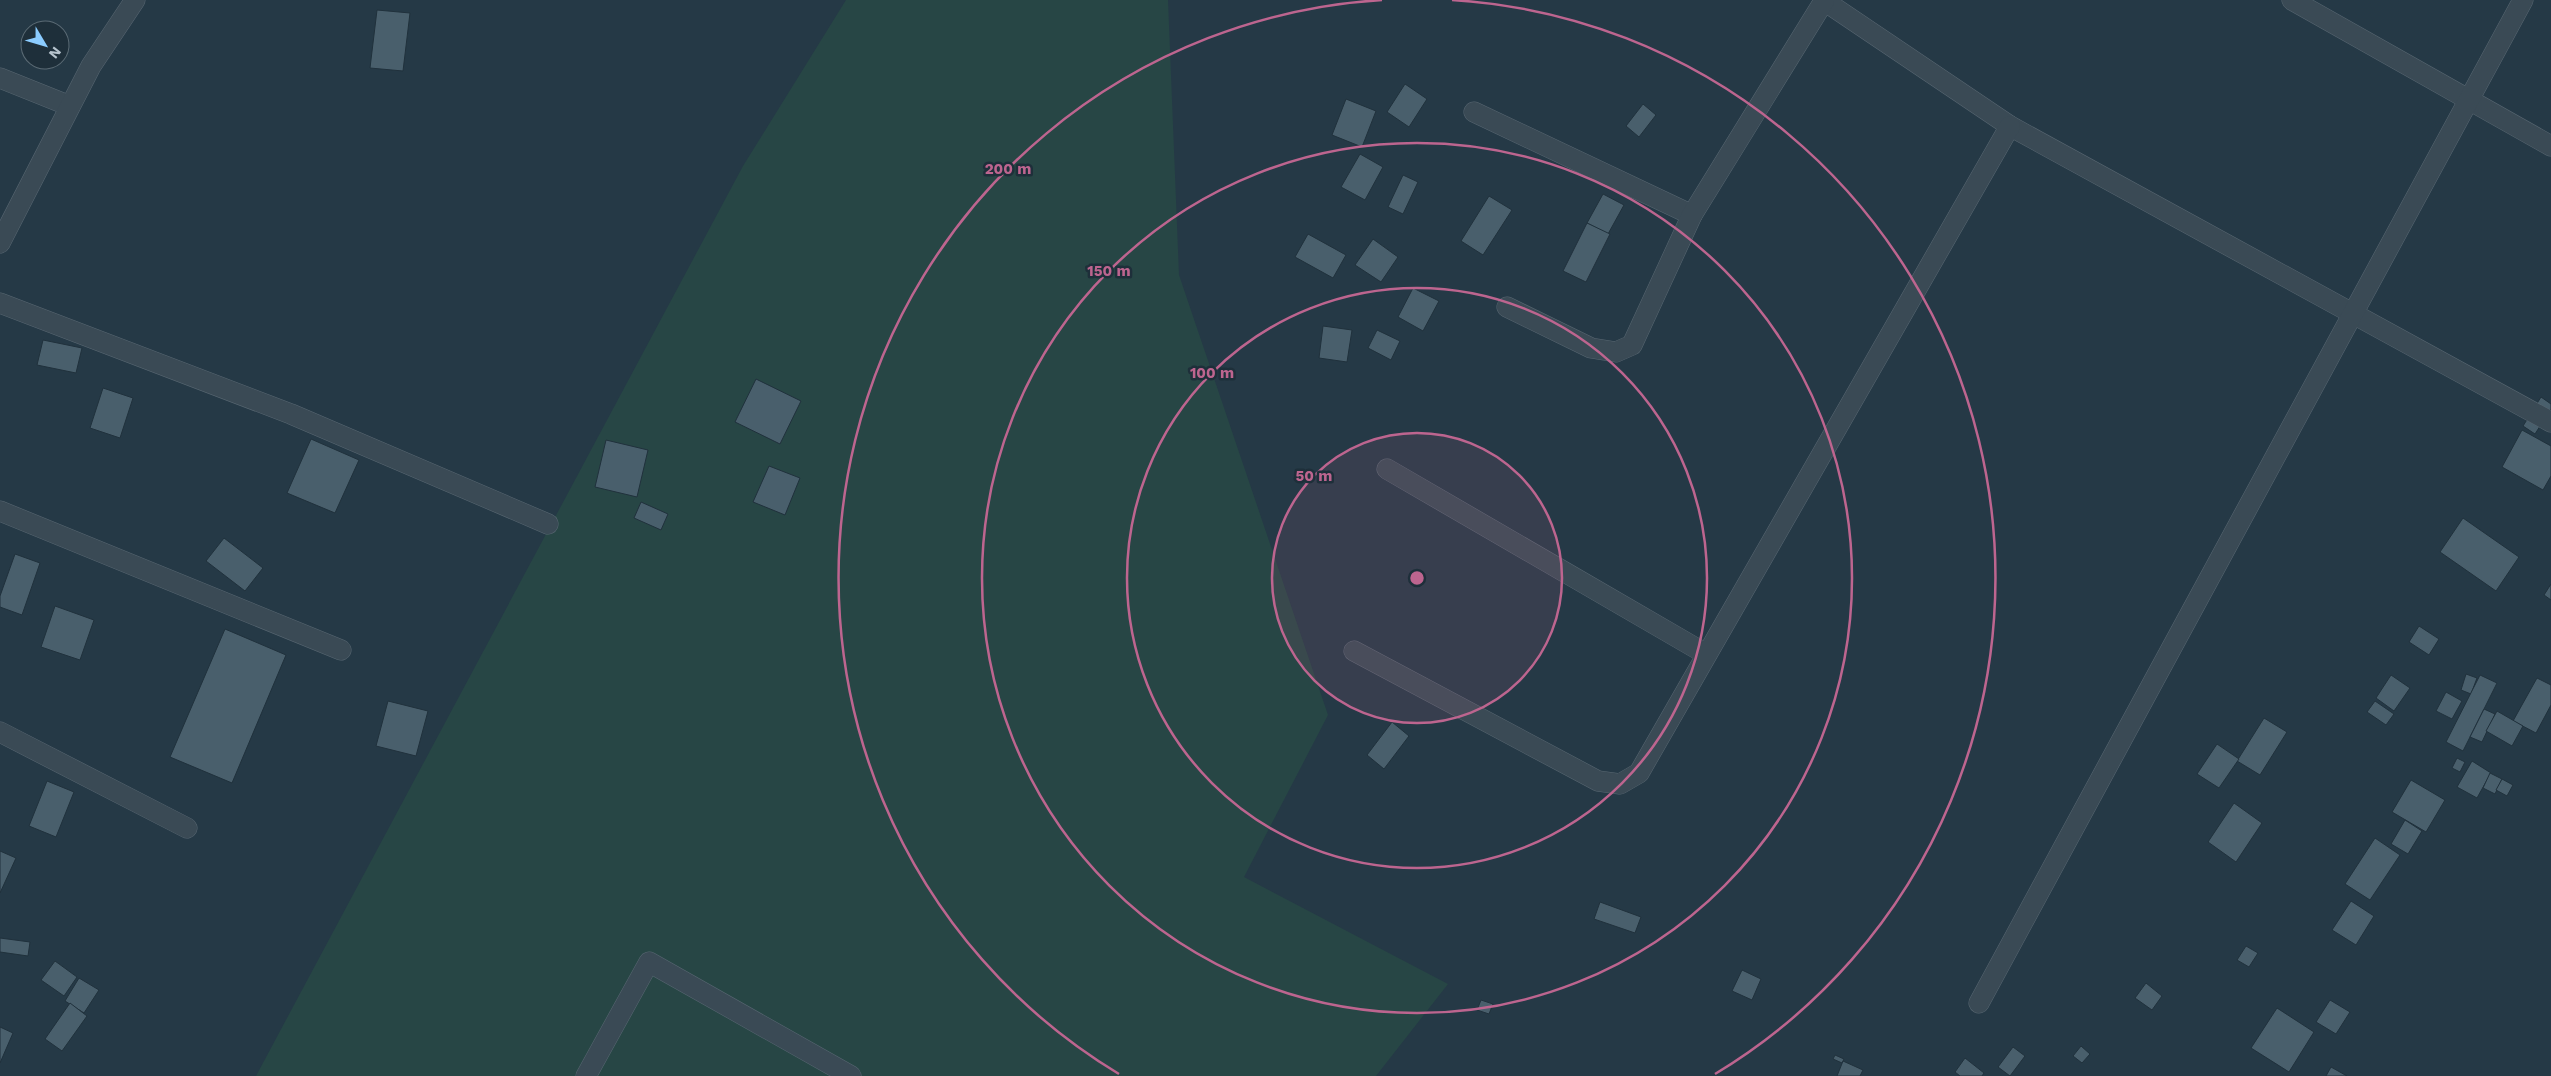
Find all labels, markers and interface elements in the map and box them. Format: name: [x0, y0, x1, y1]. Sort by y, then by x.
north arrow: [20, 20, 70, 70]
text: N: [46, 44, 65, 62]
text: 200 m: [985, 160, 1031, 178]
text: 150 m: [1087, 262, 1131, 280]
text: 100 m: [1190, 364, 1234, 382]
text: 50 m: [1296, 467, 1332, 485]
centre of rings: [1408, 569, 1426, 587]

